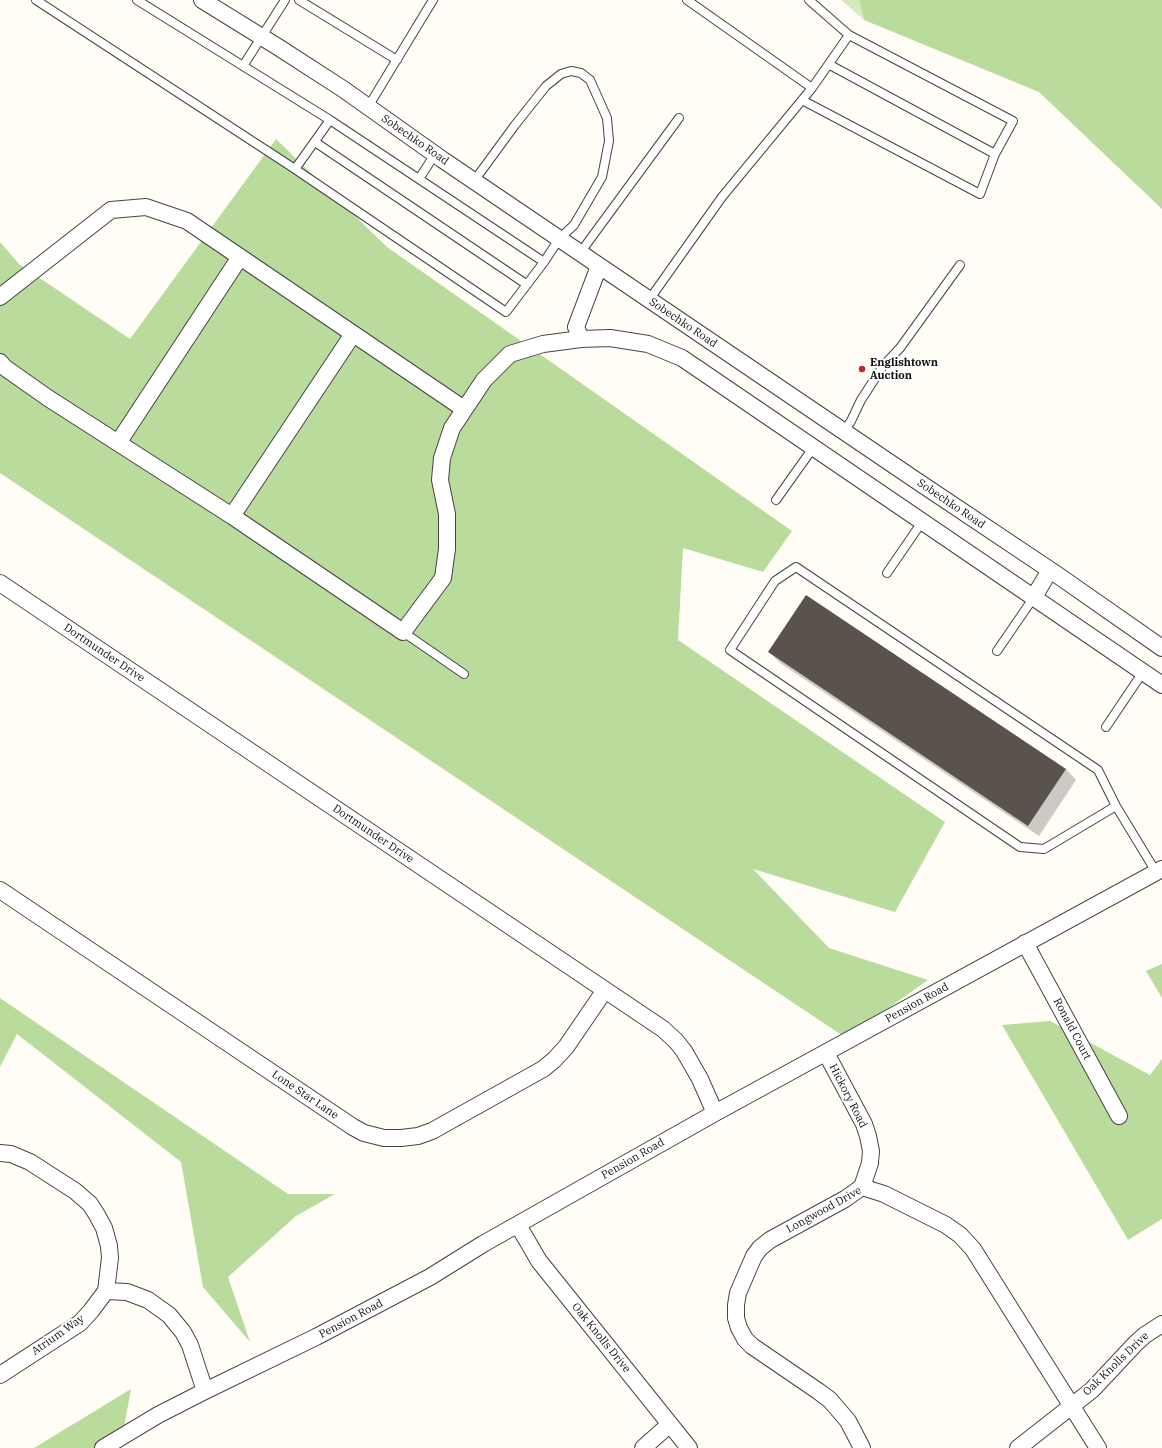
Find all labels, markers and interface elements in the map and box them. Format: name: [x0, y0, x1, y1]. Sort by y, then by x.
street label: Sobechko Road: [379, 112, 451, 168]
street label: Sobechko Road: [647, 295, 719, 351]
place label: Englishtown Auction: [870, 356, 938, 382]
marker: Englishtown Auction: [857, 364, 867, 374]
street label: Sobechko Road: [915, 476, 987, 532]
street label: Dortmunder Drive: [61, 621, 147, 685]
street label: Dortmunder Drive: [330, 802, 416, 866]
street label: Pension Road: [883, 980, 951, 1026]
street label: Ronald Court: [1050, 996, 1094, 1062]
street label: Hickory Road: [826, 1062, 870, 1130]
street label: Lone Star Lane: [269, 1068, 341, 1122]
street label: Pension Road: [599, 1136, 667, 1182]
street label: Longwood Drive: [784, 1184, 864, 1236]
street label: Pension Road: [317, 1297, 385, 1341]
street label: Oak Knolls Drive: [569, 1300, 633, 1376]
street label: Atrium Way: [29, 1312, 87, 1358]
street label: Oak Knolls Drive: [1080, 1329, 1152, 1399]

